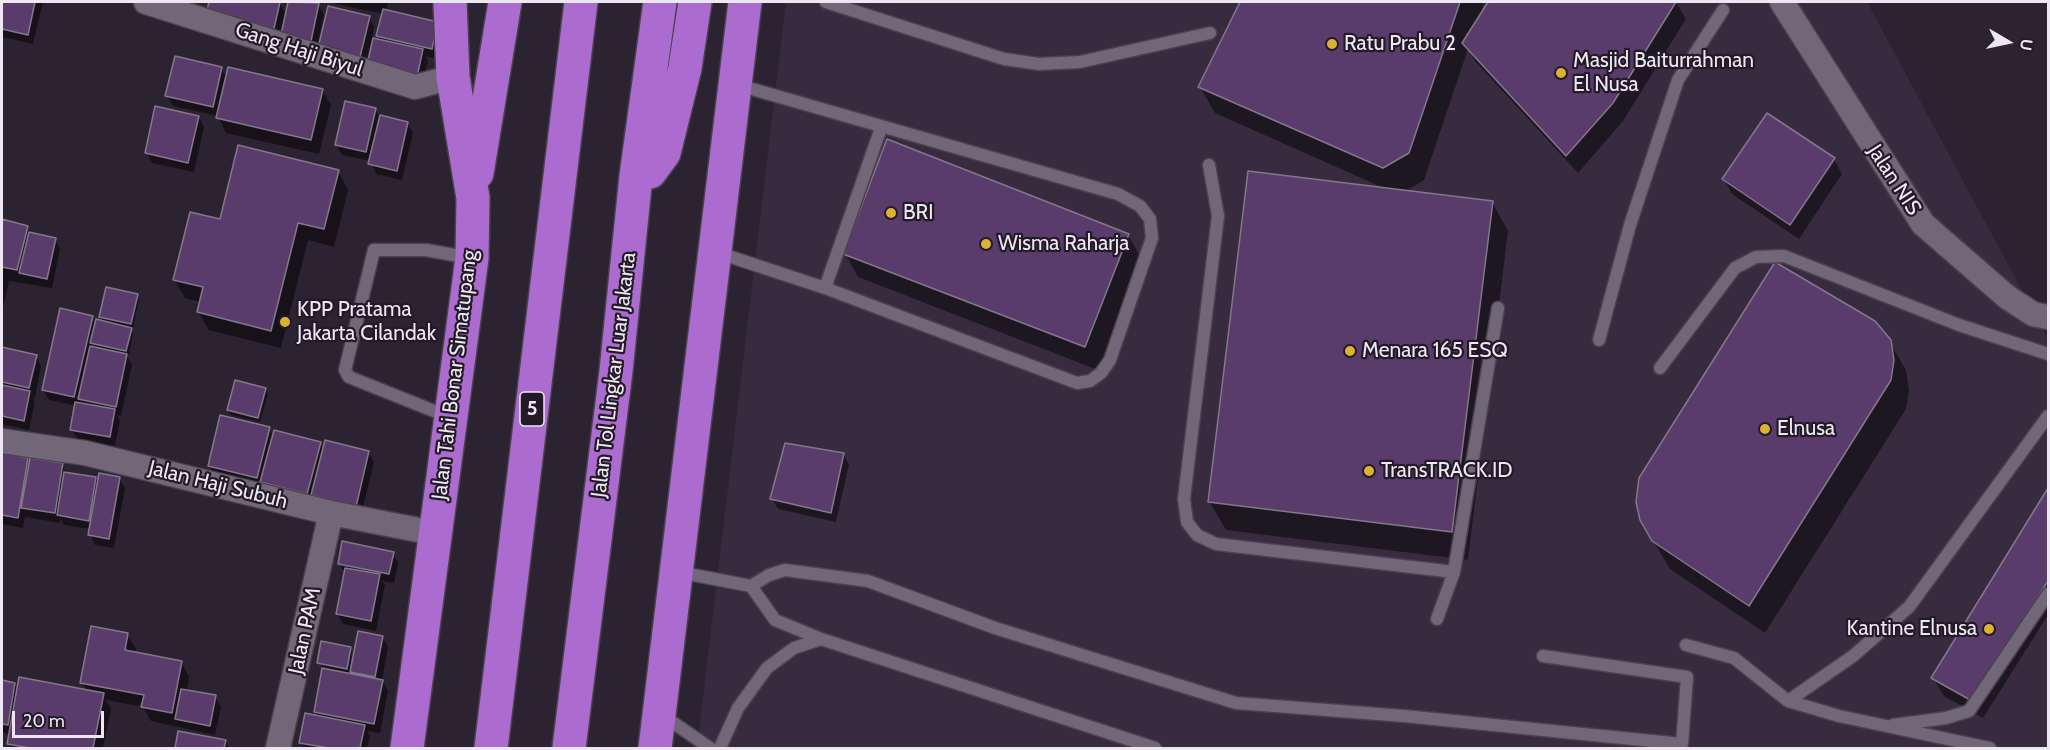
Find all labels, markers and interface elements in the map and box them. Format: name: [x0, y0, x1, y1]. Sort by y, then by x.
north arrow: [1978, 12, 2038, 72]
street label: Gang Haji Biyul: [232, 17, 366, 83]
place label: Ratu Prabu 2: [1344, 31, 1456, 57]
marker: Ratu Prabu 2: [1325, 37, 1339, 51]
text: U: [2016, 38, 2037, 52]
place label: Masjid Baiturrahman El Nusa: [1573, 48, 1754, 98]
marker: Masjid Baiturrahman El Nusa: [1554, 66, 1568, 80]
street label: Jalan NIS: [1862, 140, 1926, 220]
place label: BRI: [903, 200, 934, 226]
marker: BRI: [884, 206, 898, 220]
place label: Wisma Raharja: [998, 231, 1129, 257]
marker: Wisma Raharja: [979, 237, 993, 251]
street label: Jalan Tahi Bonar Simatupang: [427, 249, 483, 501]
street label: Jalan Tol Lingkar Luar Jakarta: [586, 251, 642, 499]
place label: KPP Pratama Jakarta Cilandak: [297, 297, 436, 347]
marker: KPP Pratama Jakarta Cilandak: [278, 315, 292, 329]
place label: Menara 165 ESQ: [1362, 338, 1508, 364]
marker: Menara 165 ESQ: [1343, 344, 1357, 358]
road number: 5: [520, 392, 544, 426]
place label: Elnusa: [1777, 416, 1835, 442]
marker: Elnusa: [1758, 422, 1772, 436]
street label: Jalan Haji Subuh: [146, 456, 290, 514]
place label: TransTRACK.ID: [1381, 458, 1513, 484]
marker: TransTRACK.ID: [1362, 464, 1376, 478]
street label: Jalan PAM: [284, 585, 326, 677]
place label: Kantine Elnusa: [1847, 616, 1977, 642]
marker: Kantine Elnusa: [1982, 622, 1996, 636]
scale bar: [15, 699, 106, 737]
text: 20 m: [23, 710, 65, 732]

